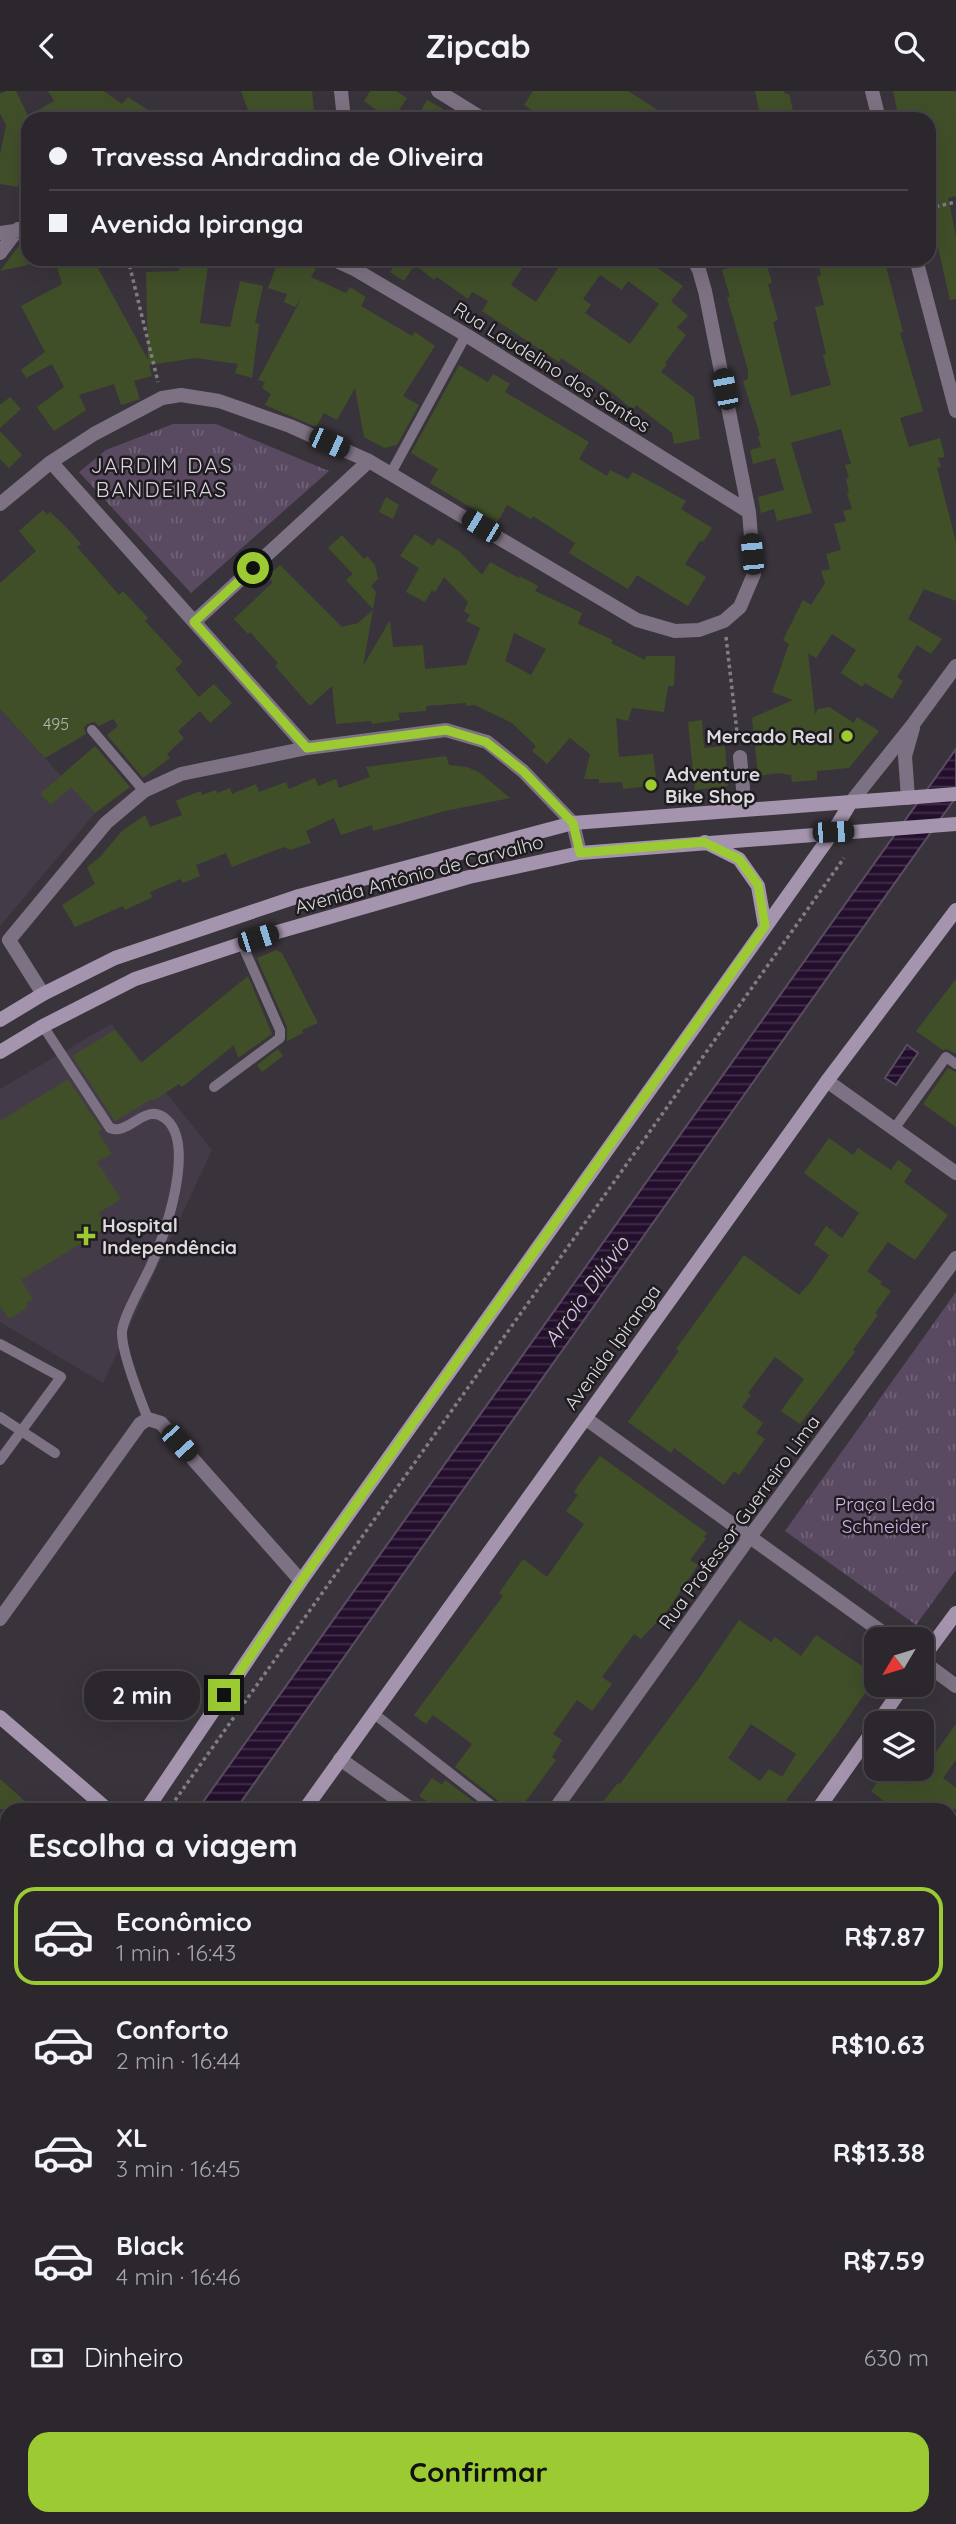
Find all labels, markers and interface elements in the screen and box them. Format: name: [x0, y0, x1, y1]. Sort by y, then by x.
text: Zipcab: [425, 26, 531, 66]
icon: back: [28, 27, 66, 65]
icon: search: [890, 27, 928, 65]
text: Travessa Andradina de Oliveira: [91, 140, 484, 173]
text: Avenida Ipiranga: [91, 207, 303, 240]
street label: Rua Laudelino dos Santos: [449, 297, 655, 438]
car: [711, 366, 740, 412]
car: [306, 425, 353, 461]
district label: JARDIM DAS BANDEIRAS: [90, 452, 234, 502]
car: [458, 506, 505, 546]
car: [740, 532, 765, 576]
route start: [237, 552, 269, 584]
house number: 495: [43, 714, 69, 734]
place label: Mercado Real: [706, 724, 833, 748]
marker: Mercado Real: [839, 728, 855, 744]
place label: Adventure Bike Shop: [665, 762, 760, 808]
marker: Adventure Bike Shop: [643, 777, 659, 793]
car: [812, 820, 855, 844]
street label: Avenida Antônio de Carvalho: [292, 829, 546, 919]
car: [235, 922, 282, 954]
place label: Hospital Independência: [102, 1213, 237, 1259]
marker: Hospital Independência: [76, 1226, 96, 1246]
water label: Arroio Dilúvio: [537, 1230, 635, 1351]
street label: Avenida Ipiranga: [559, 1280, 665, 1414]
street label: Rua Professor Guerreiro Lima: [653, 1410, 825, 1634]
car: [158, 1420, 201, 1466]
park label: Praça Leda Schneider: [835, 1492, 935, 1538]
north arrow: [864, 1627, 934, 1697]
map controls: [864, 1627, 934, 1781]
callout: 2 min: [84, 1671, 200, 1719]
route end: [208, 1679, 240, 1711]
text: 2 min: [112, 1681, 172, 1710]
button: layers: [864, 1711, 934, 1781]
text: Escolha a viagem: [28, 1825, 298, 1865]
icon: car: [32, 1905, 95, 1968]
text: Econômico: [116, 1905, 252, 1938]
text: R$7.87: [844, 1920, 925, 1953]
text: 1 min · 16:43: [116, 1938, 236, 1967]
icon: car: [32, 2013, 95, 2076]
text: Conforto: [116, 2013, 229, 2046]
text: R$10.63: [831, 2028, 925, 2061]
text: 2 min · 16:44: [116, 2046, 241, 2075]
icon: car: [32, 2121, 95, 2184]
text: XL: [116, 2121, 148, 2154]
text: R$13.38: [833, 2136, 925, 2169]
text: 3 min · 16:45: [116, 2154, 241, 2183]
icon: car: [32, 2229, 95, 2292]
text: Black: [116, 2229, 185, 2262]
text: R$7.59: [843, 2244, 925, 2277]
text: 4 min · 16:46: [116, 2262, 240, 2291]
icon: cash: [28, 2339, 66, 2377]
text: Dinheiro: [84, 2341, 183, 2374]
text: 630 m: [864, 2343, 929, 2372]
button: Confirmar: [28, 2432, 929, 2512]

